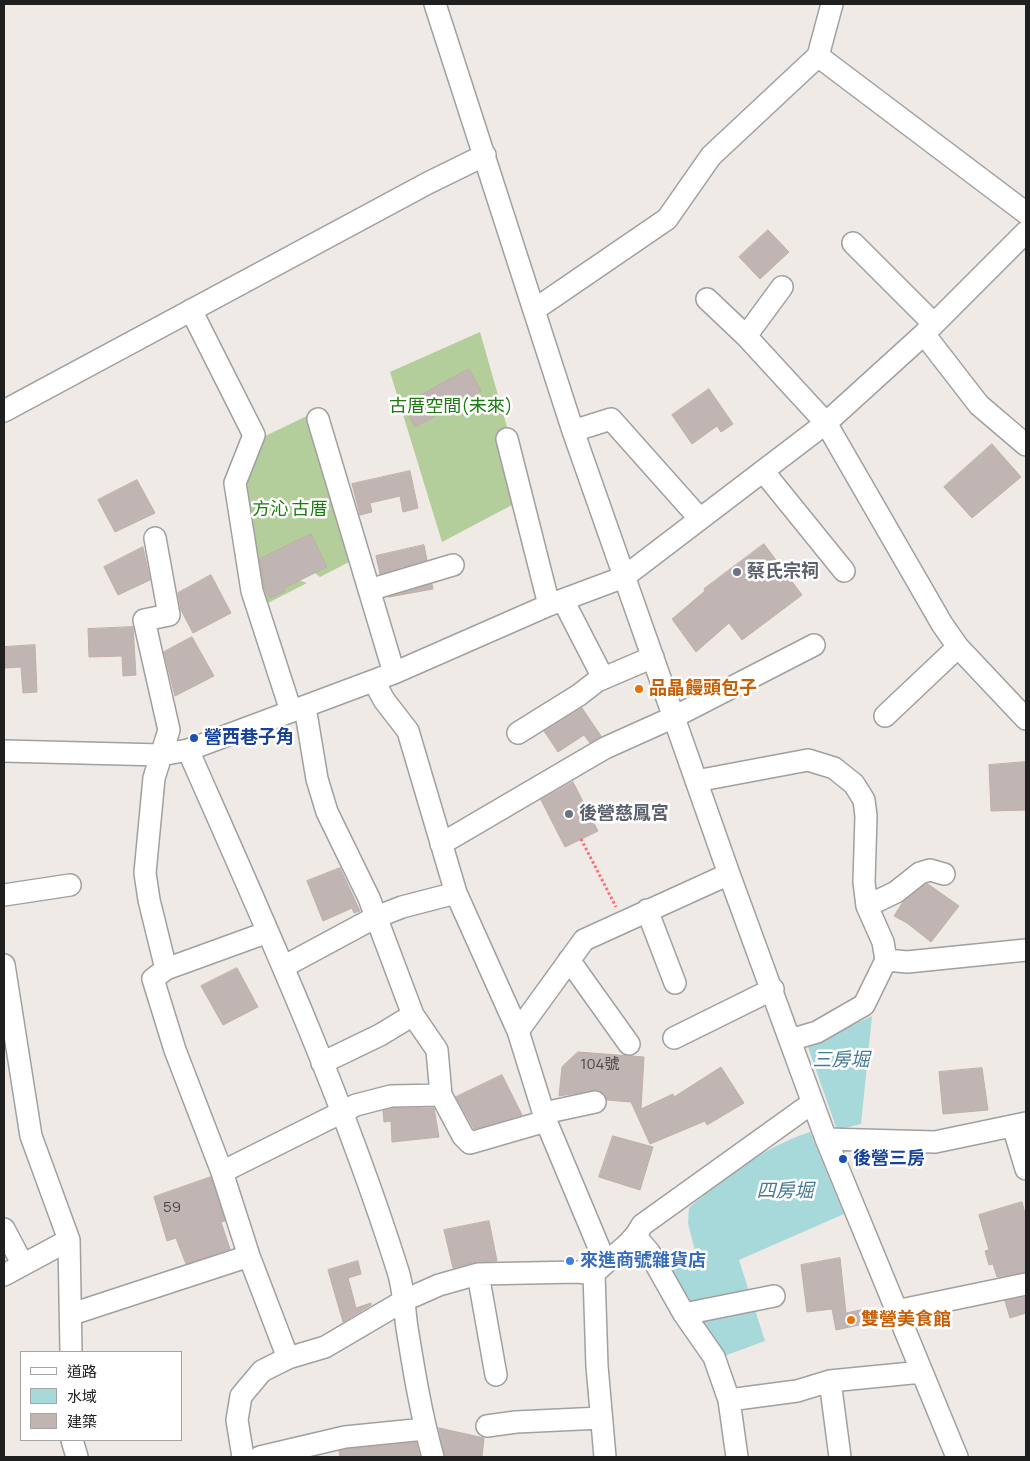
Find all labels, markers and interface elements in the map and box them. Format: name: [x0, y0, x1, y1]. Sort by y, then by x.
park label: 古厝空間(未來): [389, 396, 513, 418]
park label: 方沁 古厝: [252, 499, 328, 521]
place label: 蔡氏宗祠: [747, 561, 819, 583]
marker: 蔡氏宗祠: [731, 566, 743, 578]
place label: 品晶饅頭包子: [649, 678, 757, 700]
marker: 品晶饅頭包子: [633, 683, 645, 695]
place label: 營西巷子角: [204, 727, 294, 749]
marker: 營西巷子角: [188, 732, 200, 744]
place label: 後營慈鳳宮: [579, 803, 669, 825]
marker: 後營慈鳳宮: [563, 808, 575, 820]
water label: 三房堀: [813, 1050, 869, 1072]
house number: 104號: [581, 1056, 619, 1074]
place label: 後營三房: [853, 1148, 925, 1170]
marker: 後營三房: [837, 1153, 849, 1165]
water label: 四房堀: [757, 1181, 813, 1203]
house number: 59: [163, 1199, 181, 1217]
place label: 來進商號雜貨店: [580, 1250, 706, 1272]
marker: 來進商號雜貨店: [564, 1255, 576, 1267]
place label: 雙營美食館: [861, 1309, 951, 1331]
marker: 雙營美食館: [845, 1314, 857, 1326]
legend: [20, 1351, 182, 1441]
text: 道路: [67, 1361, 97, 1382]
text: 水域: [67, 1386, 97, 1407]
text: 建築: [67, 1411, 97, 1432]

